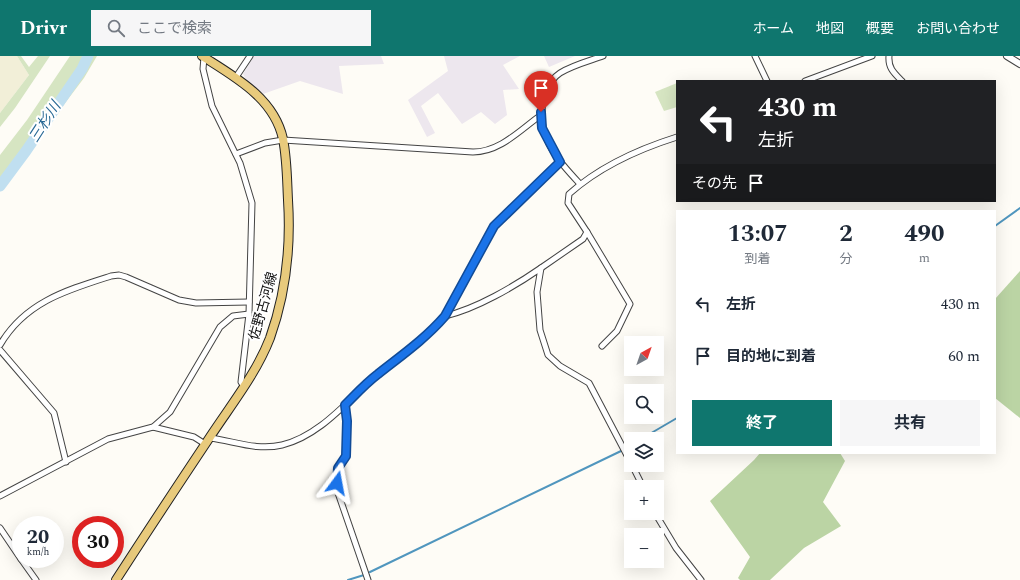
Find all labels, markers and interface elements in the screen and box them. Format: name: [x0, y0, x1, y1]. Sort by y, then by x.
search box: [91, 10, 371, 46]
text: Drivr: [20, 14, 67, 43]
icon: search: [105, 17, 127, 39]
text: ここで検索: [137, 17, 212, 40]
text: ホーム: [752, 18, 794, 39]
text: 地図: [816, 18, 844, 39]
text: 概要: [866, 18, 894, 39]
text: お問い合わせ: [916, 18, 1000, 39]
pin: [524, 71, 558, 112]
icon: arrive: [530, 77, 552, 99]
text: 430 m: [758, 86, 837, 129]
water label: 三杉川: [23, 95, 68, 147]
icon: left: [692, 96, 744, 148]
text: 左折: [758, 127, 794, 154]
text: その先: [692, 172, 737, 195]
icon: arrive: [745, 172, 767, 194]
text: 13:07: [727, 216, 788, 252]
text: 2: [839, 216, 853, 252]
text: 490: [904, 216, 945, 252]
text: m: [919, 248, 930, 268]
text: 到着: [745, 249, 771, 269]
text: 分: [839, 249, 852, 269]
street label: 佐野古河線: [243, 269, 283, 343]
icon: left: [692, 293, 714, 315]
text: 左折: [726, 293, 756, 316]
text: 430 m: [941, 293, 980, 316]
north arrow: [624, 336, 664, 376]
map controls: [624, 336, 664, 568]
icon: arrive: [692, 345, 714, 367]
text: 目的地に到着: [726, 345, 816, 368]
text: 60 m: [948, 345, 980, 368]
button: search: [624, 384, 664, 424]
button: 終了: [692, 400, 832, 446]
button: 共有: [840, 400, 980, 446]
button: layers: [624, 432, 664, 472]
position arrow: [316, 462, 358, 504]
button: +: [624, 480, 664, 520]
speed limit sign: 30: [72, 516, 124, 568]
text: 20: [27, 522, 49, 552]
button: −: [624, 528, 664, 568]
text: km/h: [27, 544, 49, 560]

